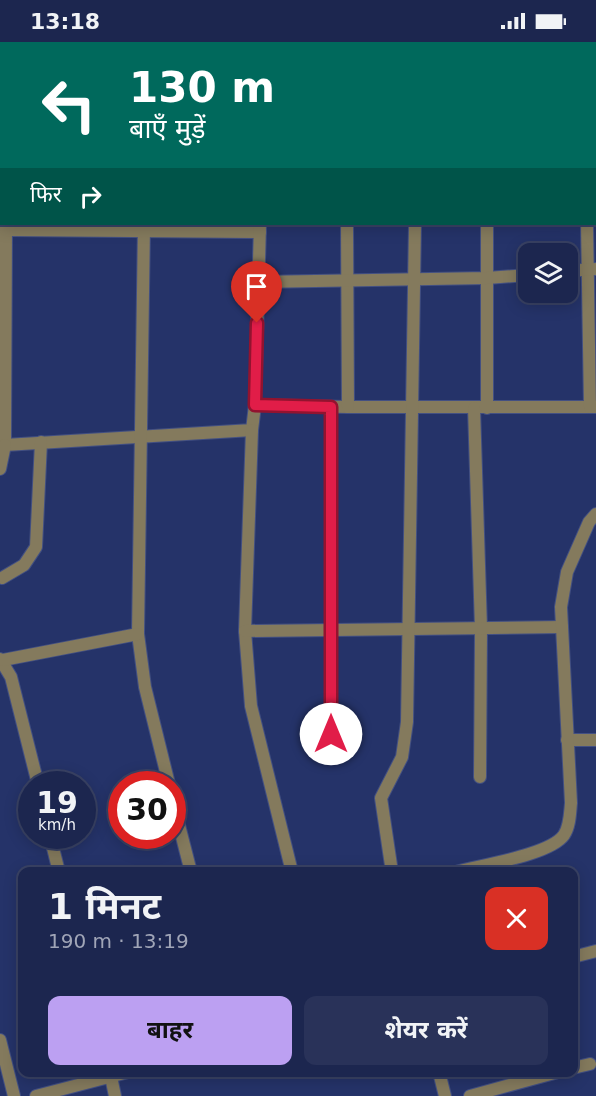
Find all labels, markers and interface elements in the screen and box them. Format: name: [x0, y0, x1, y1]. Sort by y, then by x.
text: 13:18: [30, 9, 100, 34]
text: 130 m: [129, 63, 275, 112]
icon: left: [30, 66, 108, 144]
text: बाएँ मुड़ें: [129, 113, 206, 144]
icon: right: [74, 180, 107, 213]
text: फिर: [30, 182, 62, 207]
map controls: [518, 243, 578, 303]
button: layers: [518, 243, 578, 303]
pin: [231, 261, 282, 323]
icon: arrive: [240, 270, 273, 303]
position arrow: [299, 702, 363, 766]
speed limit sign: 30: [108, 771, 186, 849]
text: 19: [36, 785, 78, 820]
text: km/h: [38, 816, 76, 834]
text: 1 मिनट: [48, 886, 161, 927]
button: close: [485, 887, 548, 950]
text: 190 m · 13:19: [48, 929, 189, 953]
button: बाहर: [48, 996, 292, 1065]
button: शेयर करें: [304, 996, 548, 1065]

